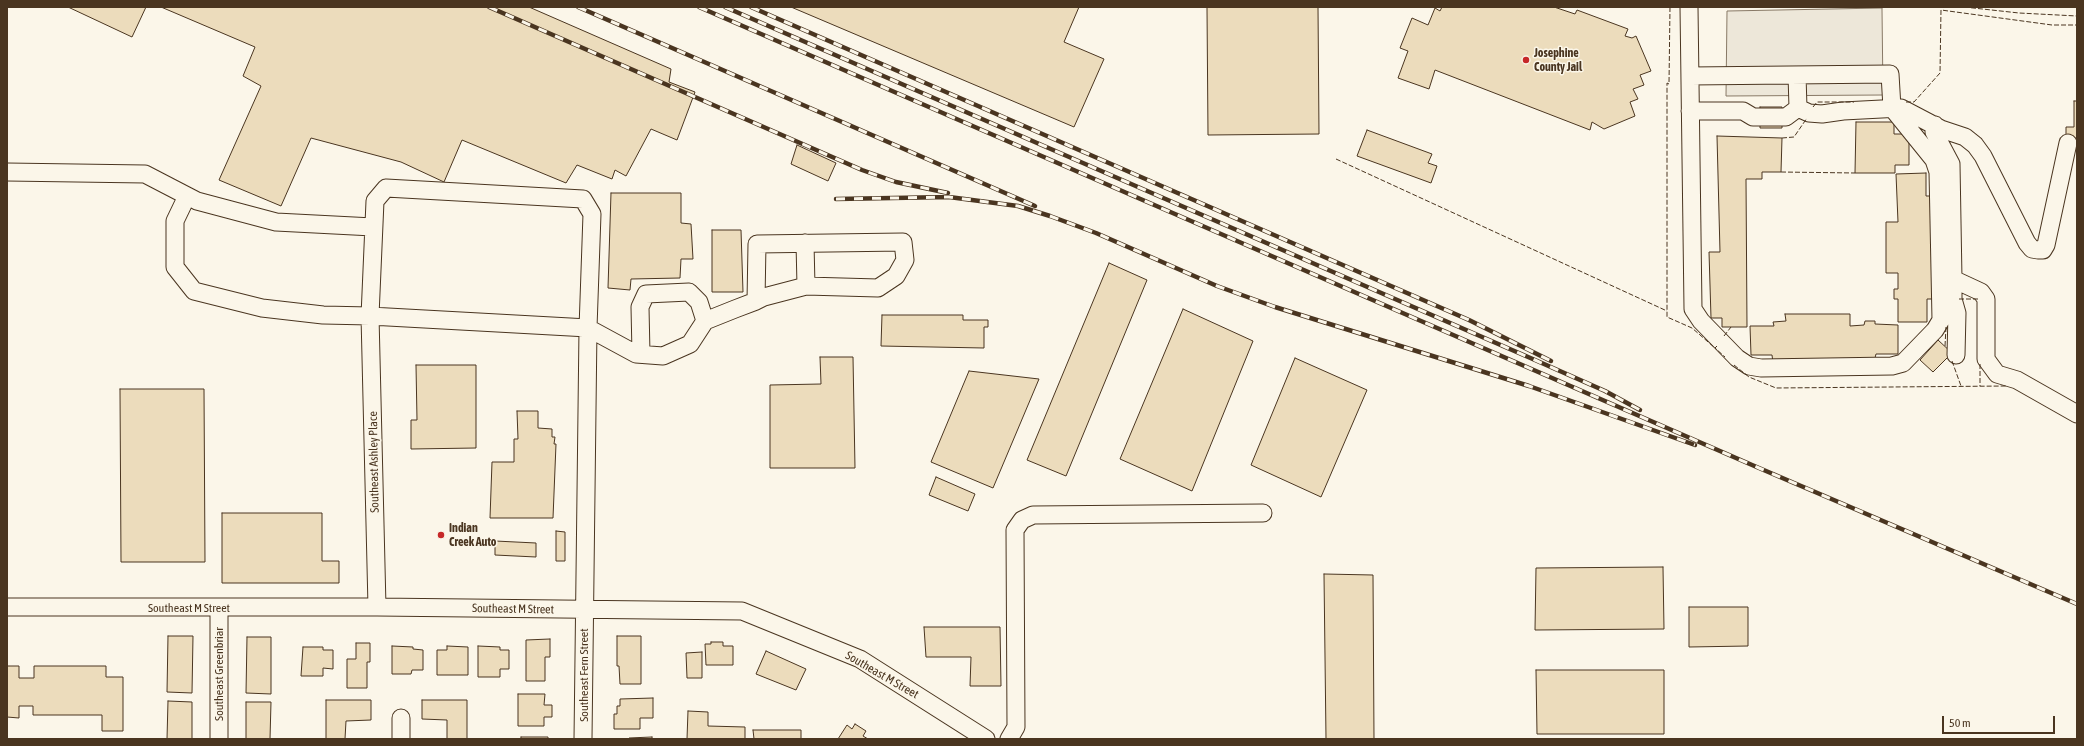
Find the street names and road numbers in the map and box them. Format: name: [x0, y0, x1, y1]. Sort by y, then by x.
street label: Southeast Ashley Place: [366, 411, 382, 513]
street label: Southeast M Street: [148, 601, 230, 615]
street label: Southeast M Street: [472, 601, 554, 617]
street label: Southeast Greenbriar: [212, 627, 226, 721]
street label: Southeast Fern Street: [577, 628, 591, 722]
street label: Southeast M Street: [843, 648, 921, 702]

